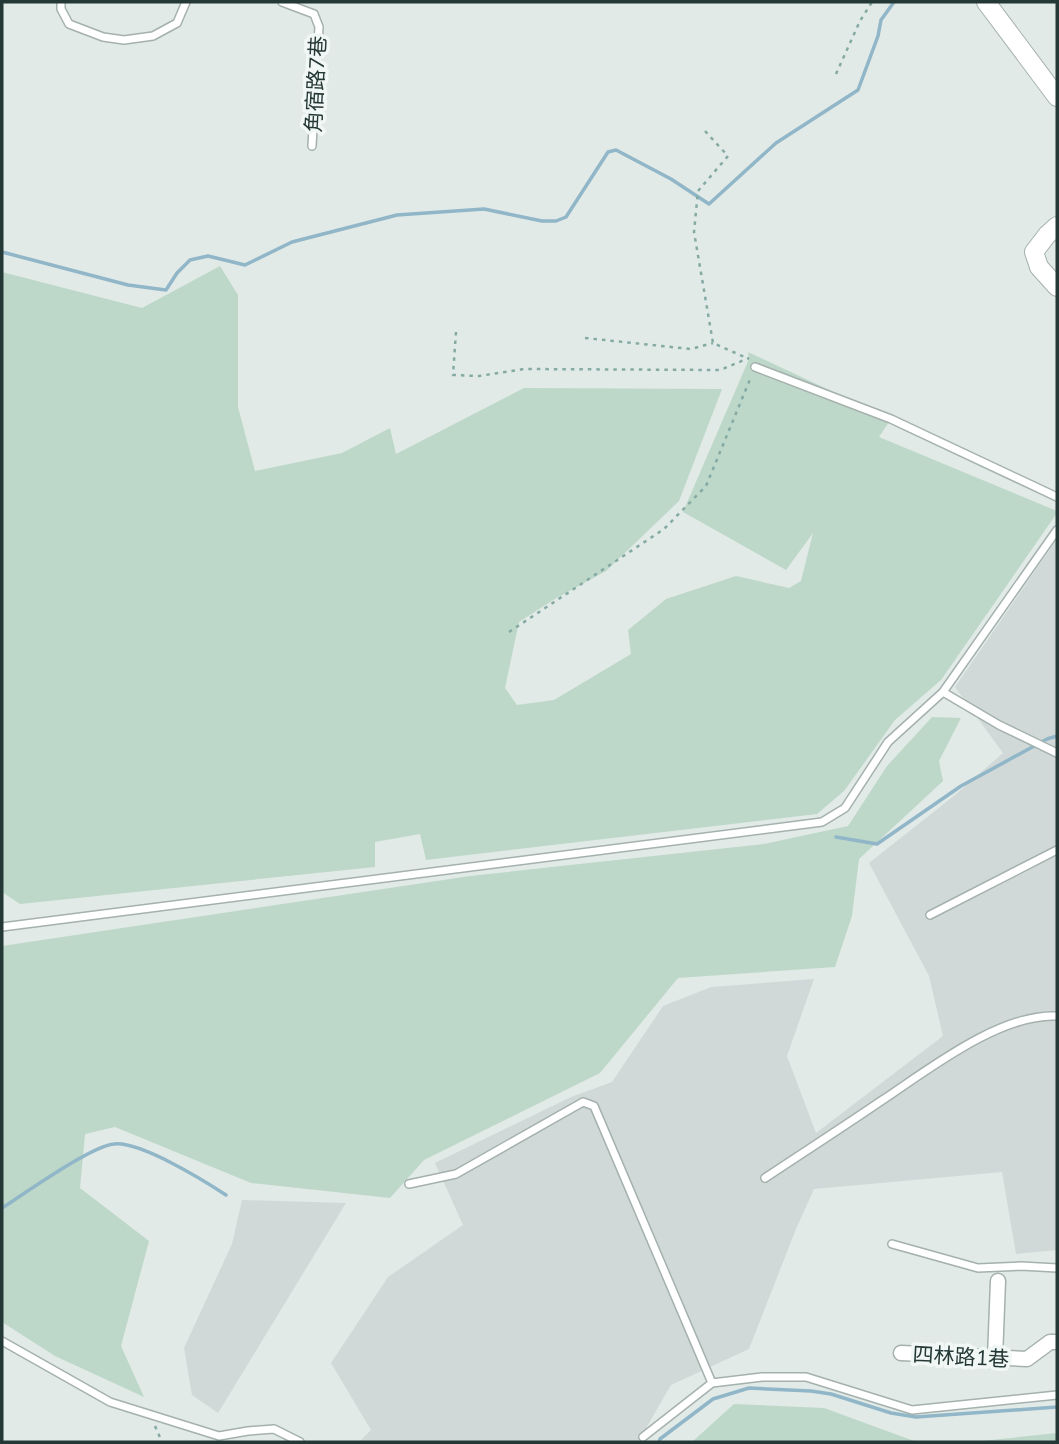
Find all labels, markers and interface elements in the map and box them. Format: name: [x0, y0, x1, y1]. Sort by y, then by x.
street label: 角宿路7巷: [299, 35, 331, 133]
street label: 四林路1巷: [912, 1340, 1010, 1372]

